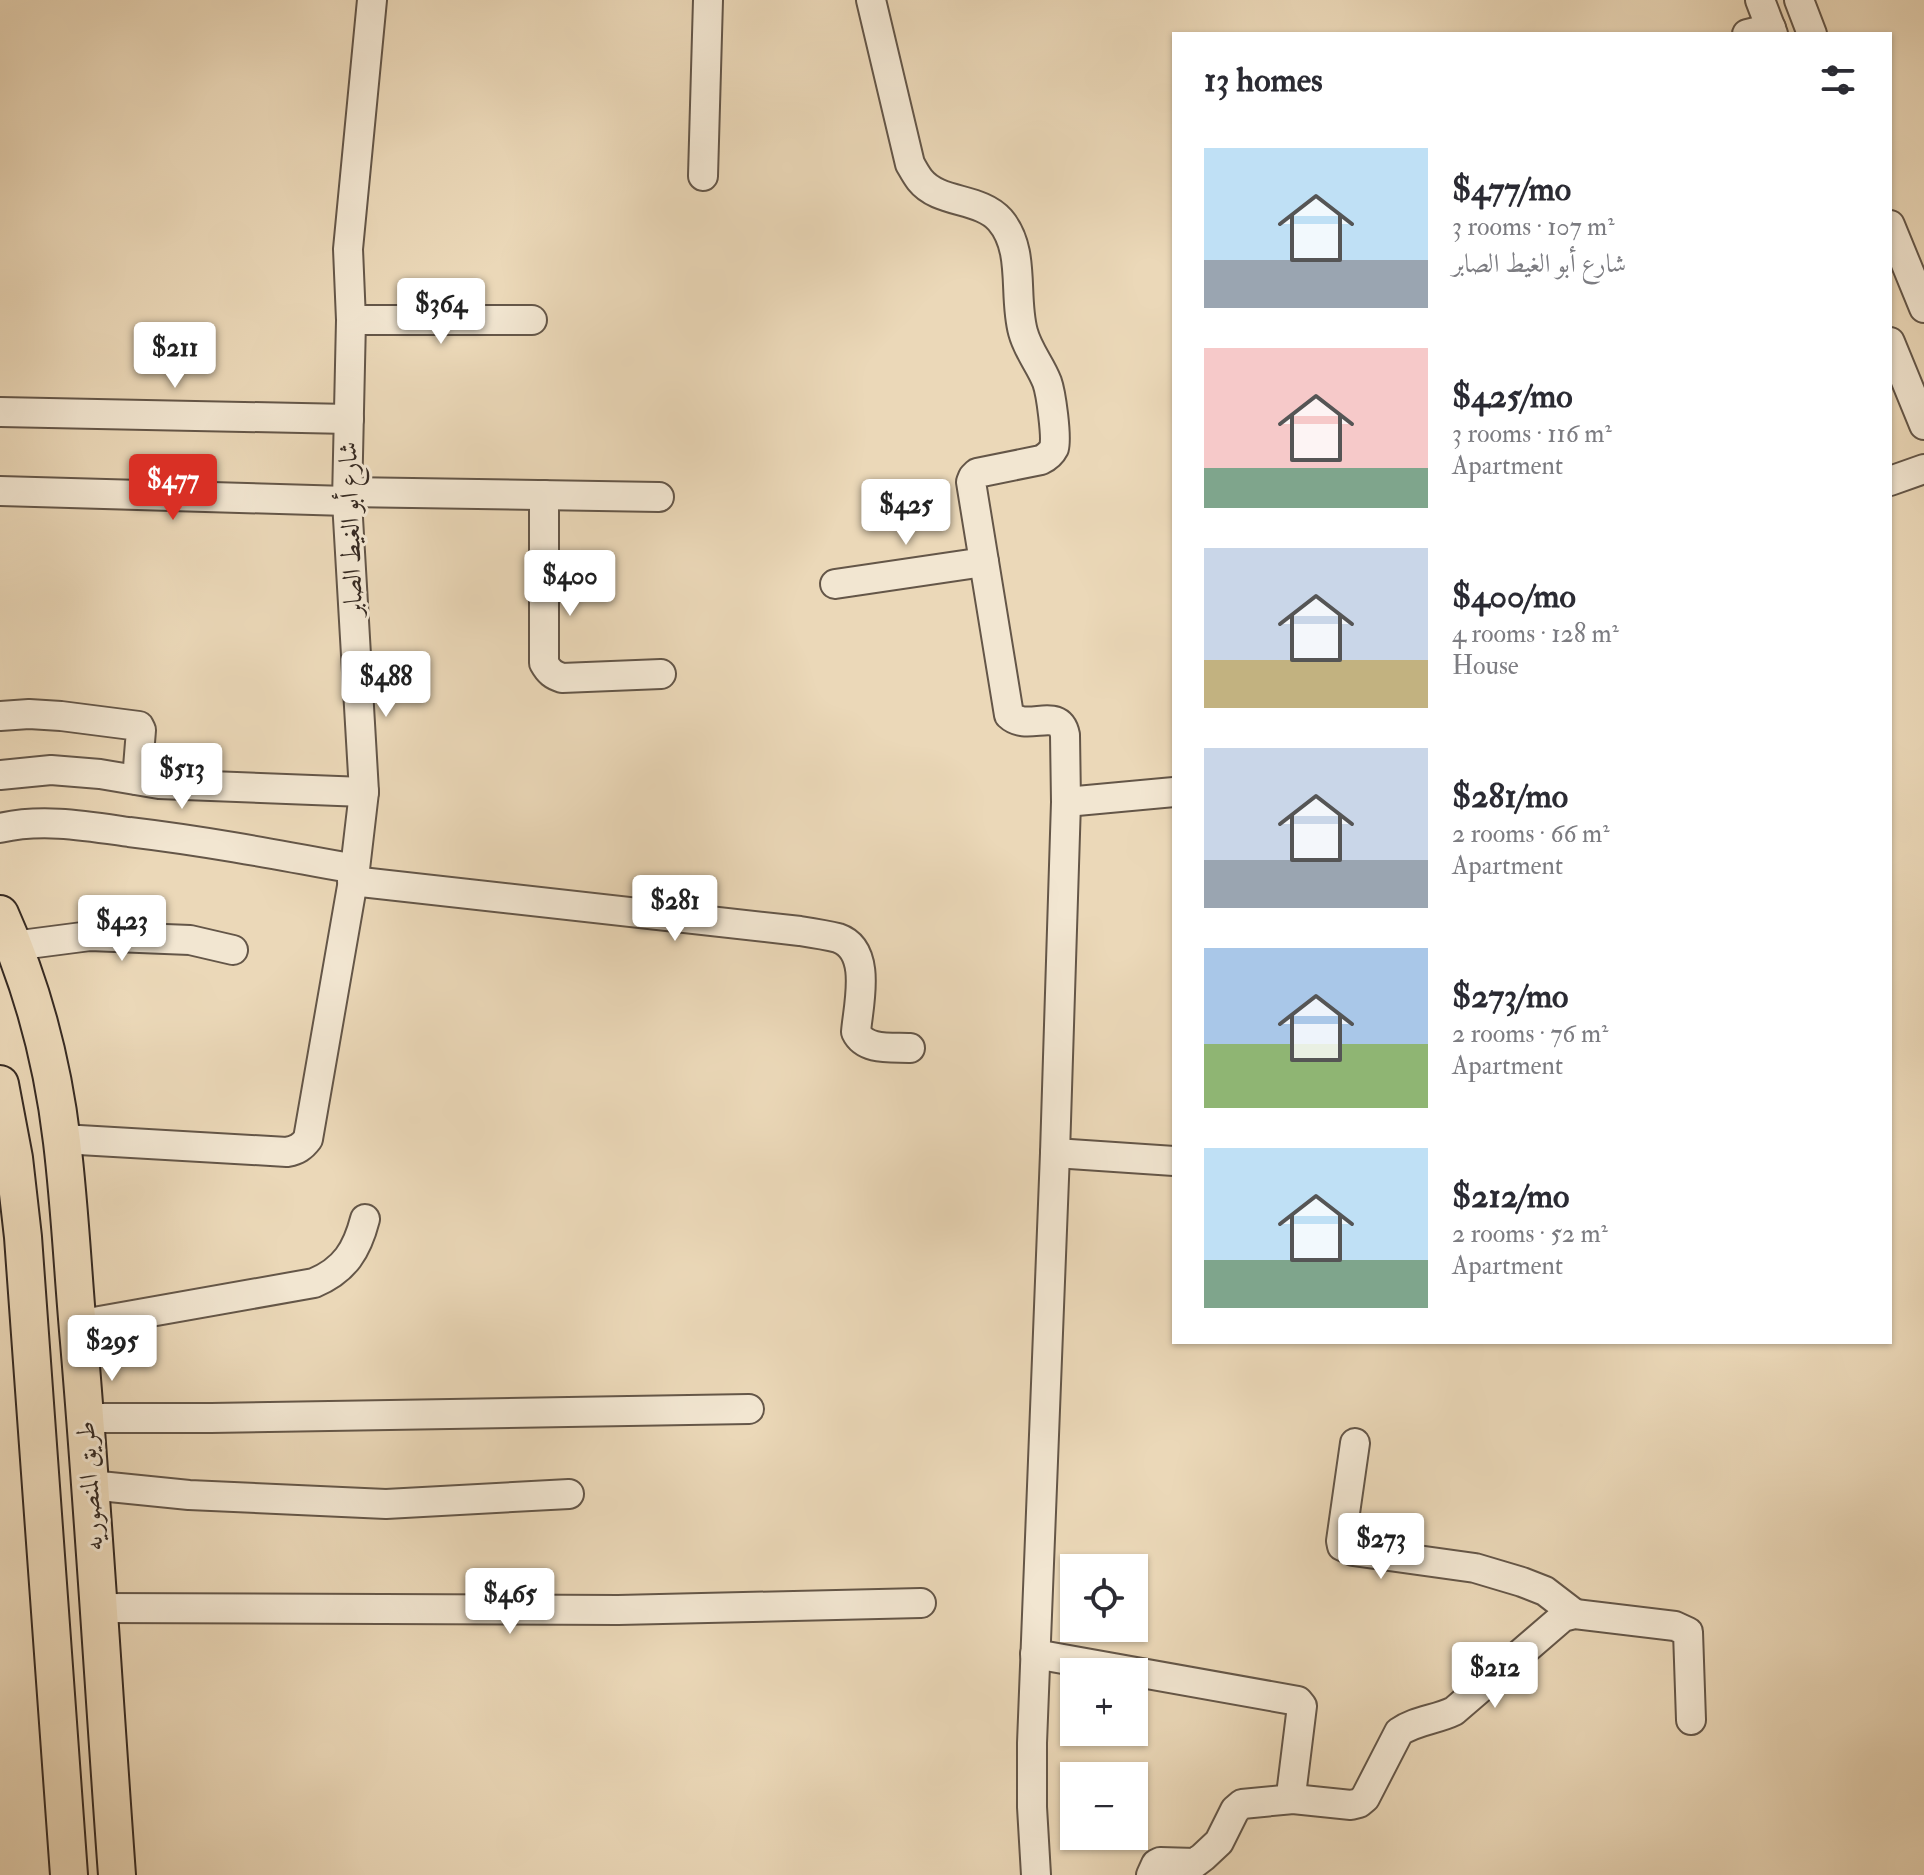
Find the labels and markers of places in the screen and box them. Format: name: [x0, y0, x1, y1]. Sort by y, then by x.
pin: $364: [394, 278, 488, 346]
pin: $211: [128, 322, 222, 390]
pin: $477: [126, 454, 220, 522]
pin: $425: [859, 479, 953, 547]
pin: $400: [523, 550, 617, 618]
pin: $488: [339, 651, 433, 719]
pin: $513: [135, 743, 229, 811]
pin: $281: [628, 875, 722, 943]
pin: $423: [75, 895, 169, 963]
pin: $295: [65, 1315, 159, 1383]
pin: $273: [1334, 1513, 1428, 1581]
pin: $465: [463, 1568, 557, 1636]
pin: $212: [1448, 1642, 1542, 1710]

